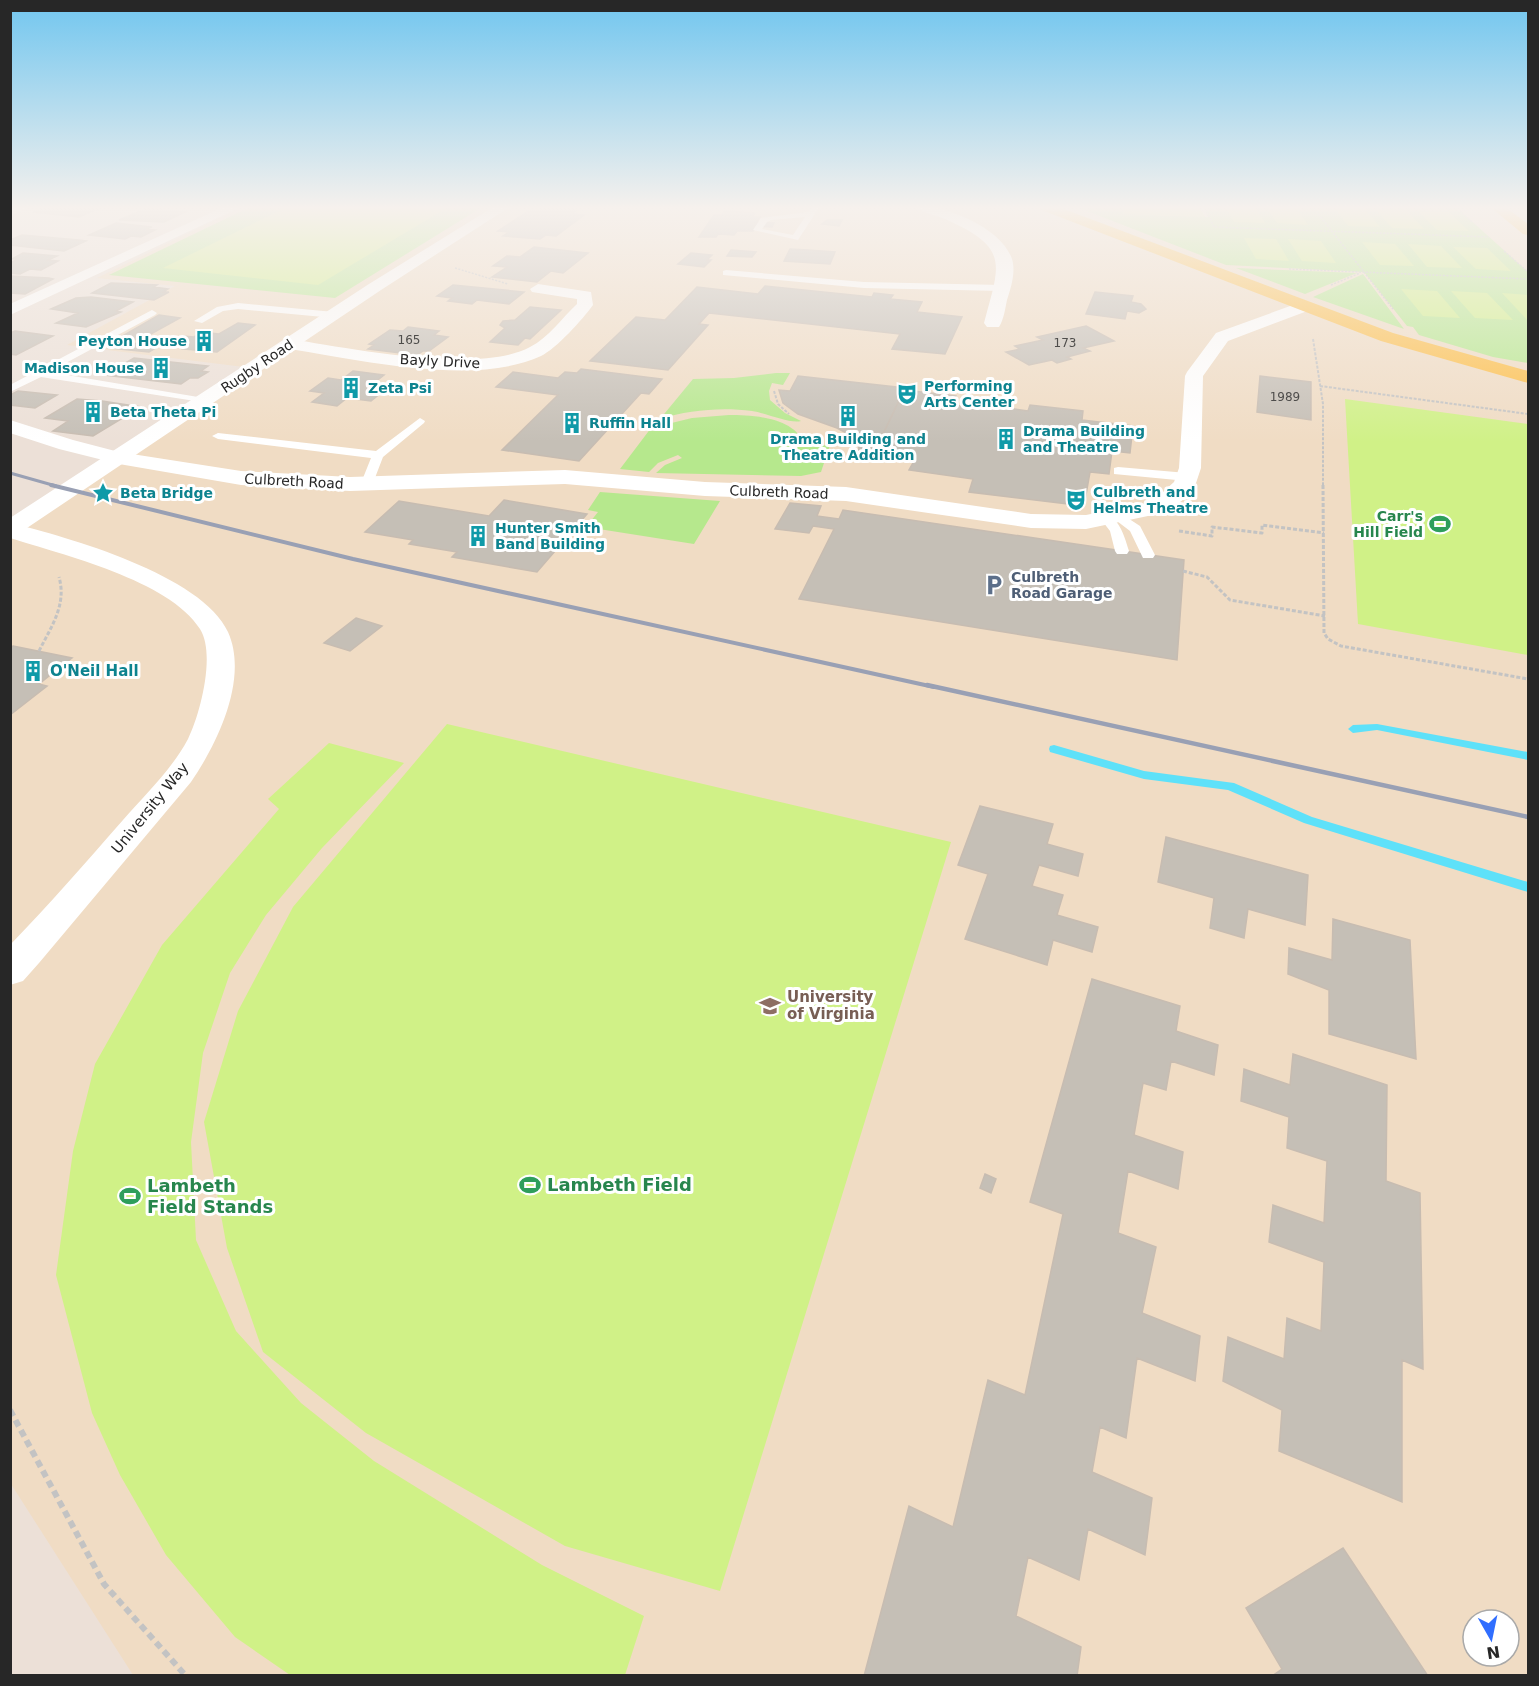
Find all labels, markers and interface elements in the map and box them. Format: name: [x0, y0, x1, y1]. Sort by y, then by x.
building icon: Peyton House: [192, 329, 216, 353]
place label: Peyton House: [78, 333, 187, 349]
house number: 165: [398, 333, 420, 347]
street label: Rugby Road: [218, 336, 296, 396]
house number: 173: [1054, 336, 1076, 350]
street label: Bayly Drive: [399, 351, 481, 371]
building icon: Madison House: [149, 356, 173, 380]
place label: Madison House: [24, 360, 144, 376]
building icon: Zeta Psi: [339, 376, 363, 400]
place label: Performing Arts Center: [924, 378, 1015, 410]
place label: Zeta Psi: [368, 380, 432, 396]
theatre icon: Performing Arts Center: [895, 382, 919, 406]
house number: 1989: [1270, 390, 1300, 404]
building icon: Beta Theta Pi: [81, 400, 105, 424]
place label: Beta Theta Pi: [110, 404, 216, 420]
building icon: Drama Building and Theatre Addition: [836, 404, 860, 428]
building icon: Ruffin Hall: [560, 411, 584, 435]
place label: Ruffin Hall: [589, 415, 671, 431]
place label: Drama Building and Theatre: [1023, 423, 1145, 455]
building icon: Drama Building and Theatre: [994, 427, 1018, 451]
place label: Drama Building and Theatre Addition: [770, 431, 926, 463]
street label: Culbreth Road: [244, 470, 344, 492]
place icon: Beta Bridge: [91, 481, 115, 505]
street label: Culbreth Road: [729, 482, 829, 502]
place label: Culbreth and Helms Theatre: [1093, 484, 1208, 516]
place label: Beta Bridge: [120, 485, 213, 501]
theatre icon: Culbreth and Helms Theatre: [1064, 488, 1088, 512]
place label: Carr's Hill Field: [1353, 508, 1423, 540]
sports icon: Carr's Hill Field: [1428, 512, 1452, 536]
place label: Hunter Smith Band Building: [495, 520, 605, 552]
building icon: Hunter Smith Band Building: [466, 524, 490, 548]
place label: Culbreth Road Garage: [1011, 569, 1113, 601]
parking icon: Culbreth Road Garage: [982, 573, 1006, 597]
building icon: O'Neil Hall: [21, 659, 45, 683]
place label: O'Neil Hall: [50, 662, 139, 680]
street label: University Way: [108, 759, 192, 857]
place label: University of Virginia: [787, 988, 875, 1023]
school or university icon: University of Virginia: [758, 994, 782, 1018]
sports icon: Lambeth Field: [518, 1173, 542, 1197]
place label: Lambeth Field: [547, 1174, 692, 1195]
place label: Lambeth Field Stands: [147, 1175, 273, 1217]
sports icon: Lambeth Field Stands: [118, 1184, 142, 1208]
north arrow: [1461, 1608, 1521, 1668]
text: N: [1485, 1642, 1501, 1663]

